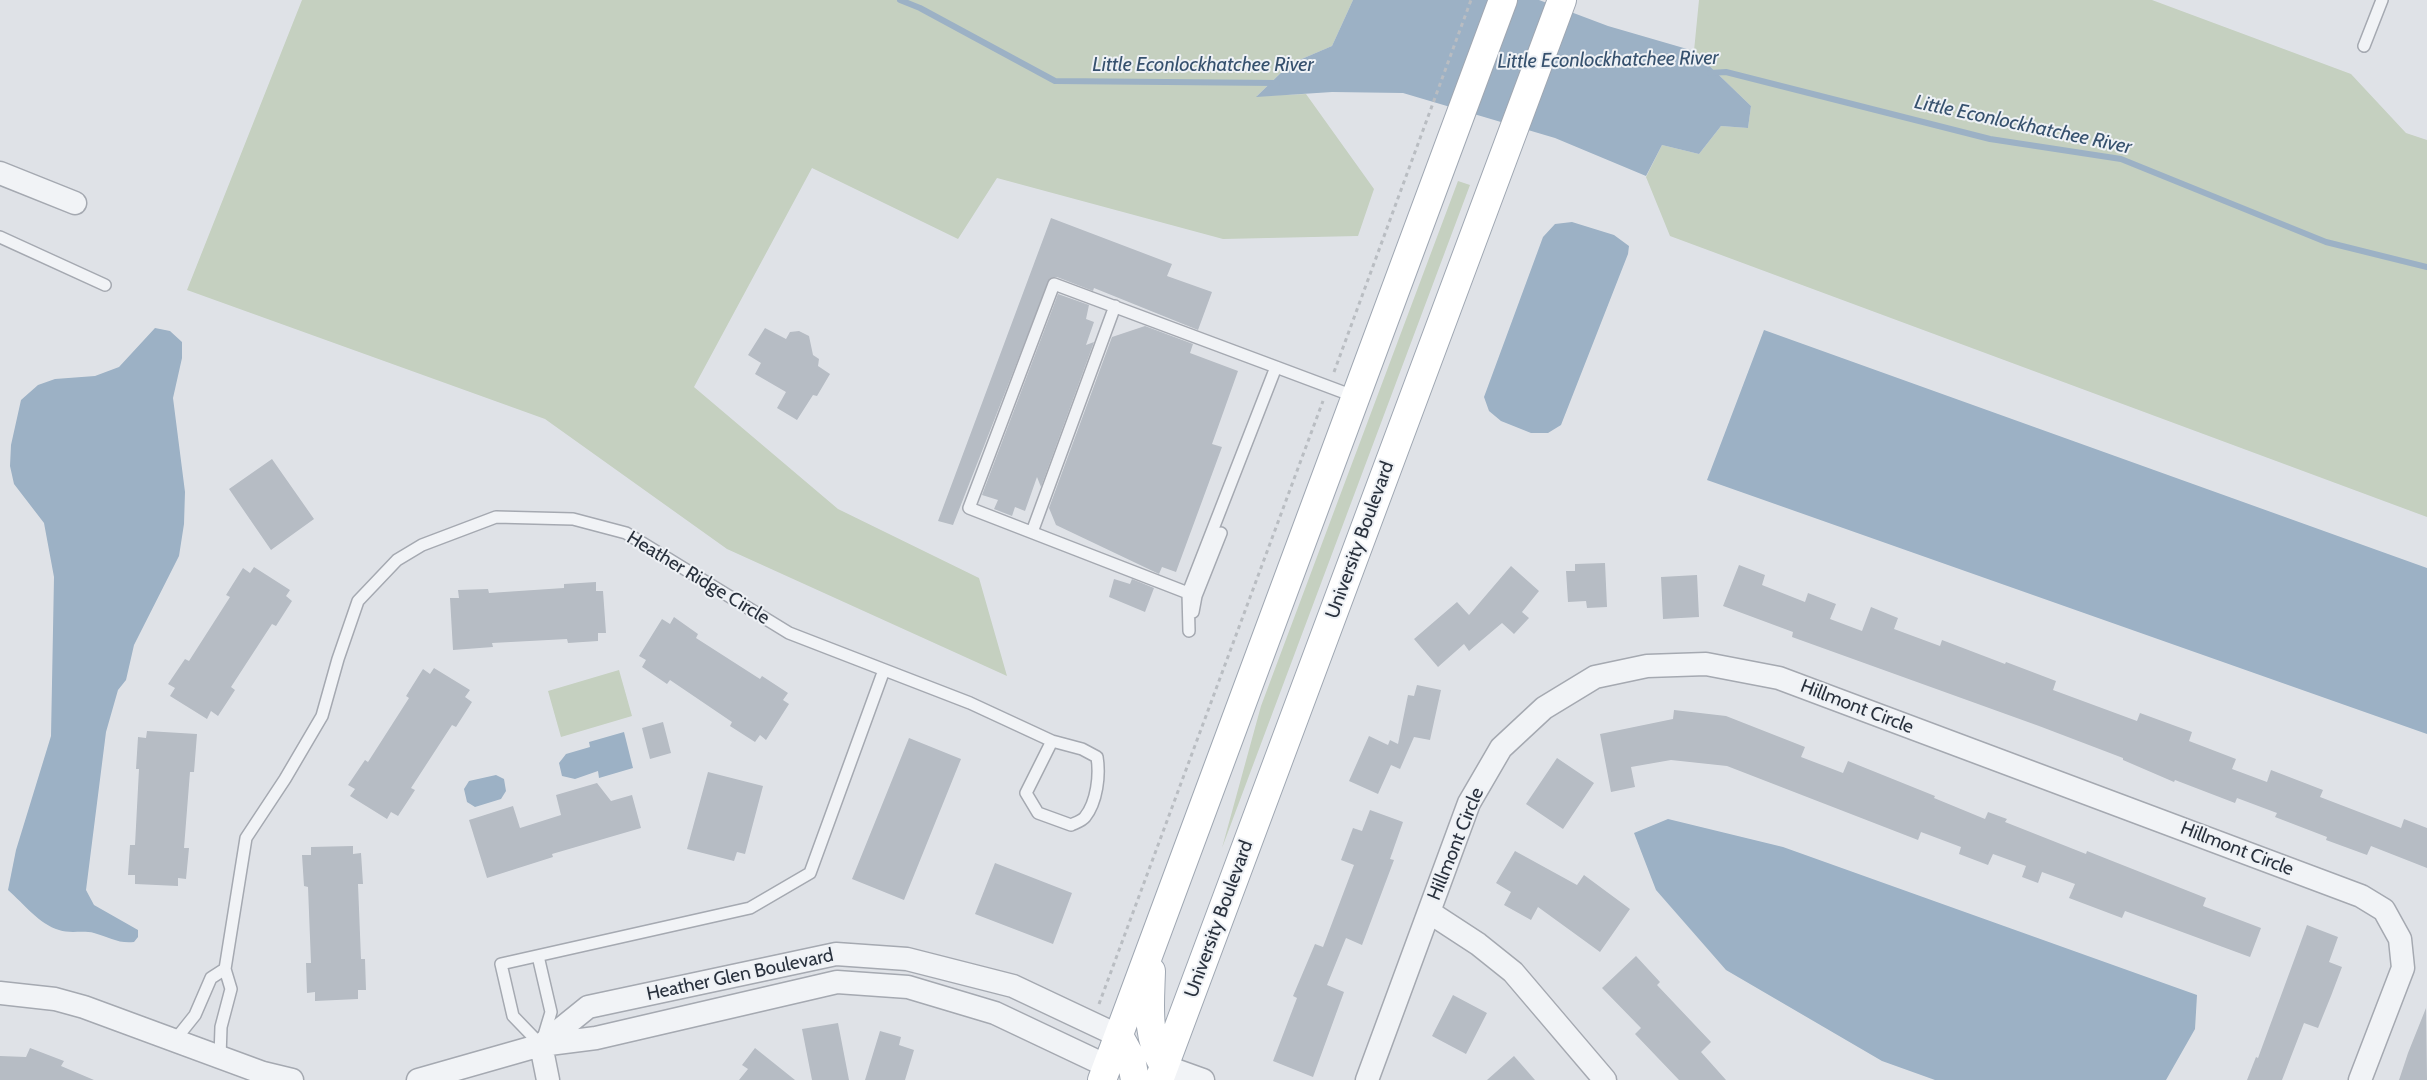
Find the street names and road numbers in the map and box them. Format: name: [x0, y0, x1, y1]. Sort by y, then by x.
street label: University Boulevard: [1321, 458, 1399, 622]
street label: Heather Ridge Circle: [622, 526, 774, 630]
street label: Hillmont Circle: [1797, 675, 1917, 739]
street label: Hillmont Circle: [1423, 784, 1489, 904]
street label: Hillmont Circle: [2177, 817, 2297, 881]
street label: University Boulevard: [1180, 837, 1258, 1001]
street label: Heather Glen Boulevard: [644, 944, 836, 1006]

